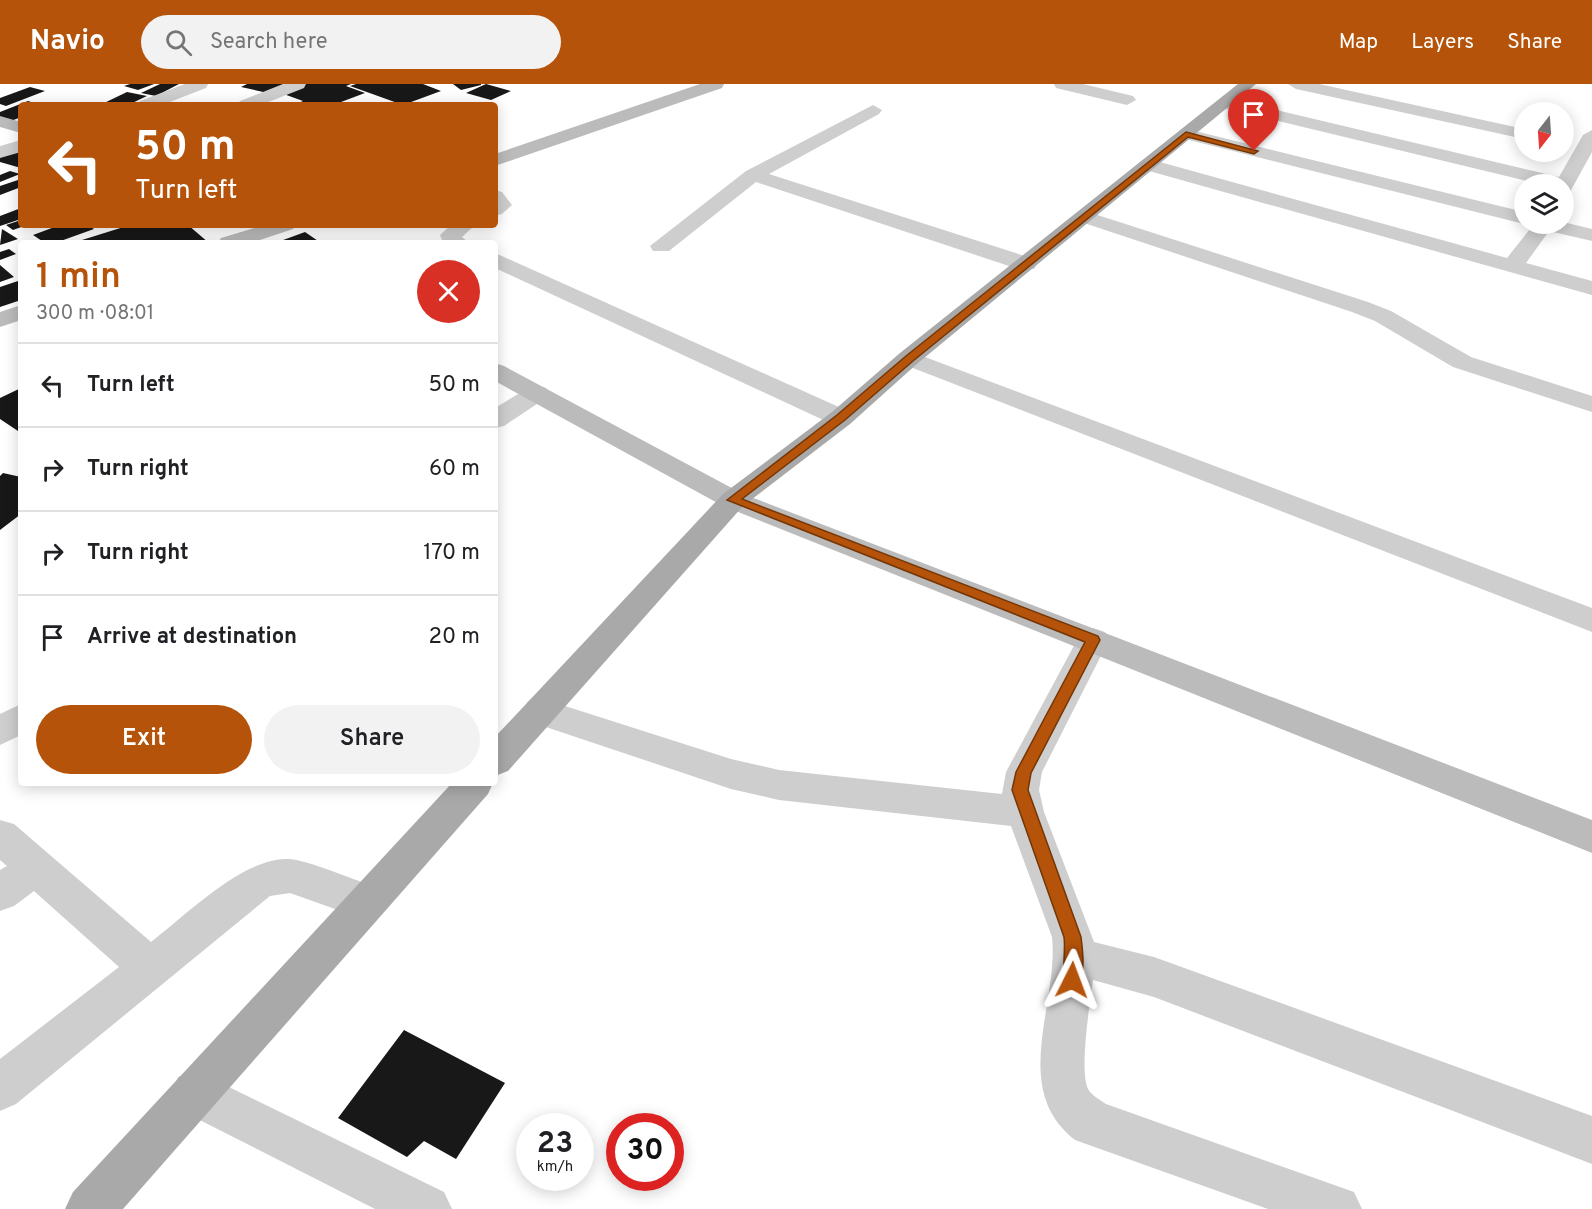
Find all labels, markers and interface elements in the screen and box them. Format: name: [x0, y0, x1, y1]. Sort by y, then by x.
search box: [141, 15, 561, 69]
text: Navio: [30, 24, 105, 60]
icon: search: [162, 26, 195, 59]
text: Search here: [210, 29, 327, 56]
text: Map: [1339, 29, 1378, 56]
text: Layers: [1411, 29, 1474, 56]
text: Share: [1507, 29, 1562, 56]
pin: [1228, 89, 1279, 151]
icon: arrive: [1237, 98, 1270, 131]
north arrow: [1514, 102, 1574, 162]
map controls: [1514, 102, 1574, 234]
text: 50 m: [135, 122, 236, 175]
icon: left: [36, 126, 114, 204]
text: Turn left: [135, 174, 237, 208]
button: layers: [1514, 174, 1574, 234]
text: 1 min: [36, 255, 121, 301]
button: close: [417, 260, 480, 323]
text: 300 m · 08:01: [36, 301, 154, 327]
icon: left: [36, 369, 69, 402]
text: Turn left: [87, 372, 175, 399]
text: 50 m: [428, 372, 480, 399]
icon: right: [36, 453, 69, 486]
text: Turn right: [87, 456, 189, 483]
text: 60 m: [429, 456, 480, 483]
icon: right: [36, 537, 69, 570]
text: Turn right: [87, 540, 189, 567]
text: 170 m: [423, 540, 480, 567]
icon: arrive: [36, 621, 69, 654]
text: Arrive at destination: [87, 624, 297, 651]
text: 20 m: [429, 624, 480, 651]
button: Exit: [36, 705, 252, 774]
button: Share: [264, 705, 480, 774]
position arrow: [1040, 948, 1104, 1012]
speed limit sign: 30: [606, 1113, 684, 1191]
text: 23: [537, 1126, 573, 1163]
text: km/h: [537, 1158, 573, 1177]

